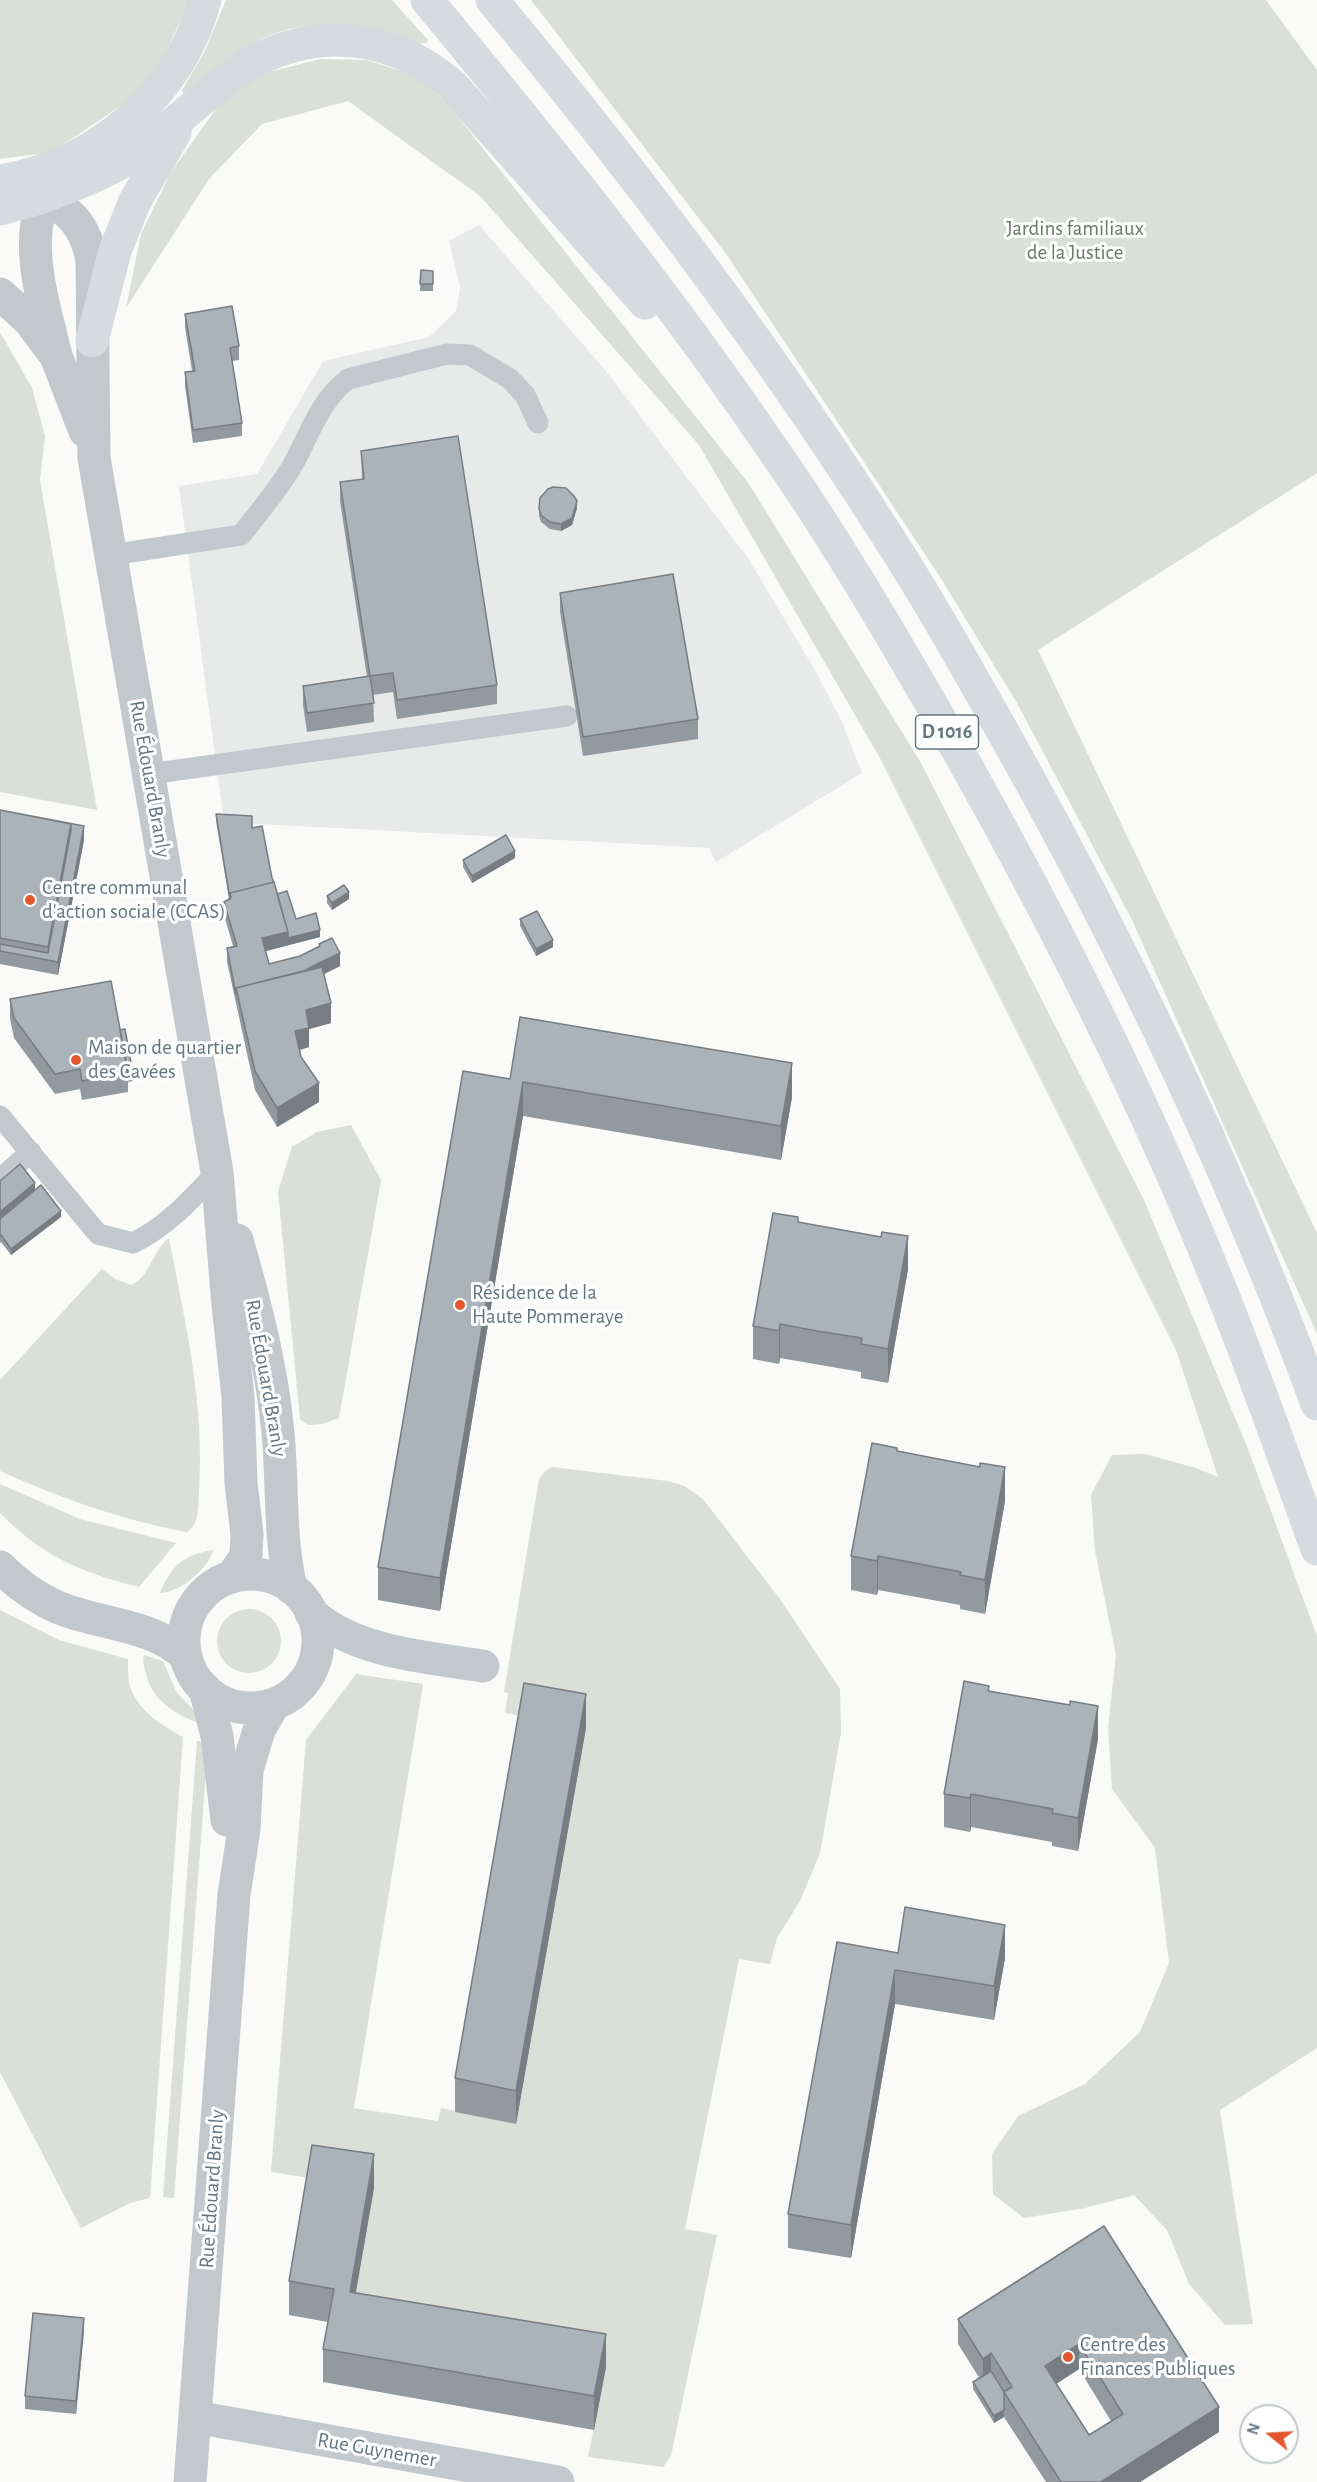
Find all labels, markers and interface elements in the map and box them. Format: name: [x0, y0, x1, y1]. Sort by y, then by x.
park label: Jardins familiaux de la Justice: [1006, 216, 1144, 266]
street label: Rue Édouard Branly: [124, 698, 176, 860]
road number: D 1016: [916, 715, 978, 749]
place label: Centre communal d'action sociale (CCAS): [42, 875, 226, 925]
marker: Centre communal d'action sociale (CCAS): [23, 893, 37, 907]
place label: Maison de quartier des Cavées: [88, 1035, 241, 1085]
marker: Maison de quartier des Cavées: [69, 1053, 83, 1067]
place label: Résidence de la Haute Pommeraye: [472, 1280, 623, 1330]
street label: Rue Édouard Branly: [240, 1297, 292, 1459]
marker: Résidence de la Haute Pommeraye: [453, 1298, 467, 1312]
street label: Rue Édouard Branly: [194, 2109, 230, 2269]
place label: Centre des Finances Publiques: [1080, 2332, 1236, 2382]
marker: Centre des Finances Publiques: [1061, 2350, 1075, 2364]
north arrow: [1239, 2404, 1299, 2464]
text: N: [1244, 2421, 1263, 2437]
street label: Rue Guynemer: [316, 2427, 438, 2473]

